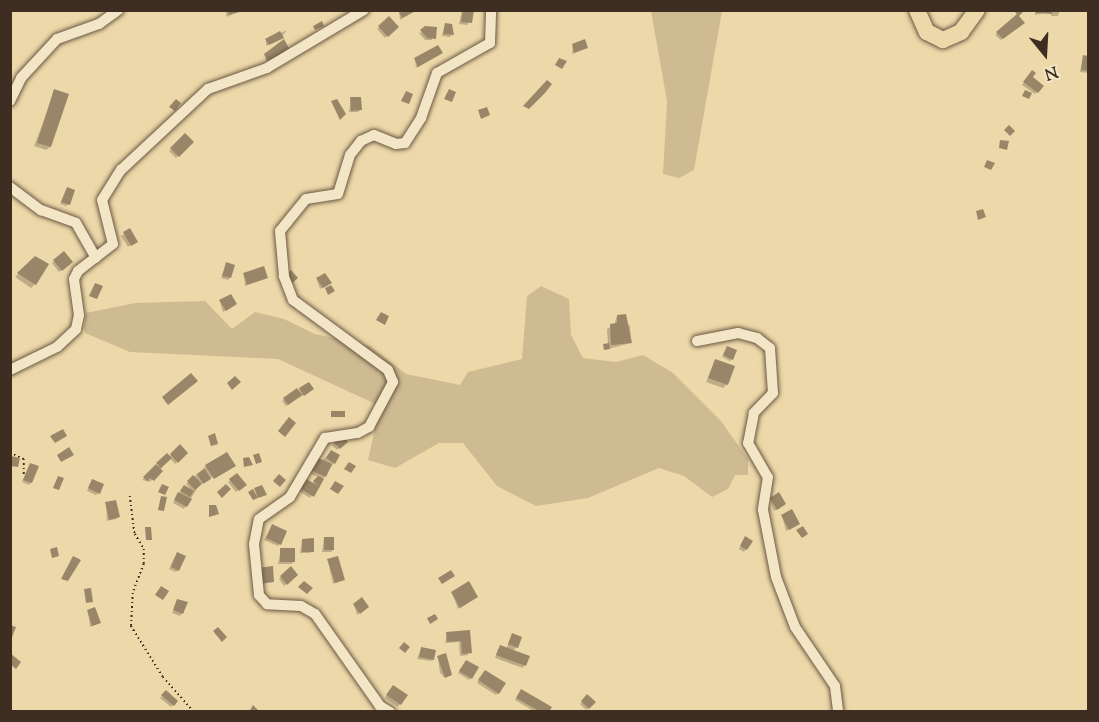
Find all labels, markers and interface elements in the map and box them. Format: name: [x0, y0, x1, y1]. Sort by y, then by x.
north arrow: [1015, 24, 1075, 84]
text: N: [1041, 59, 1060, 85]

